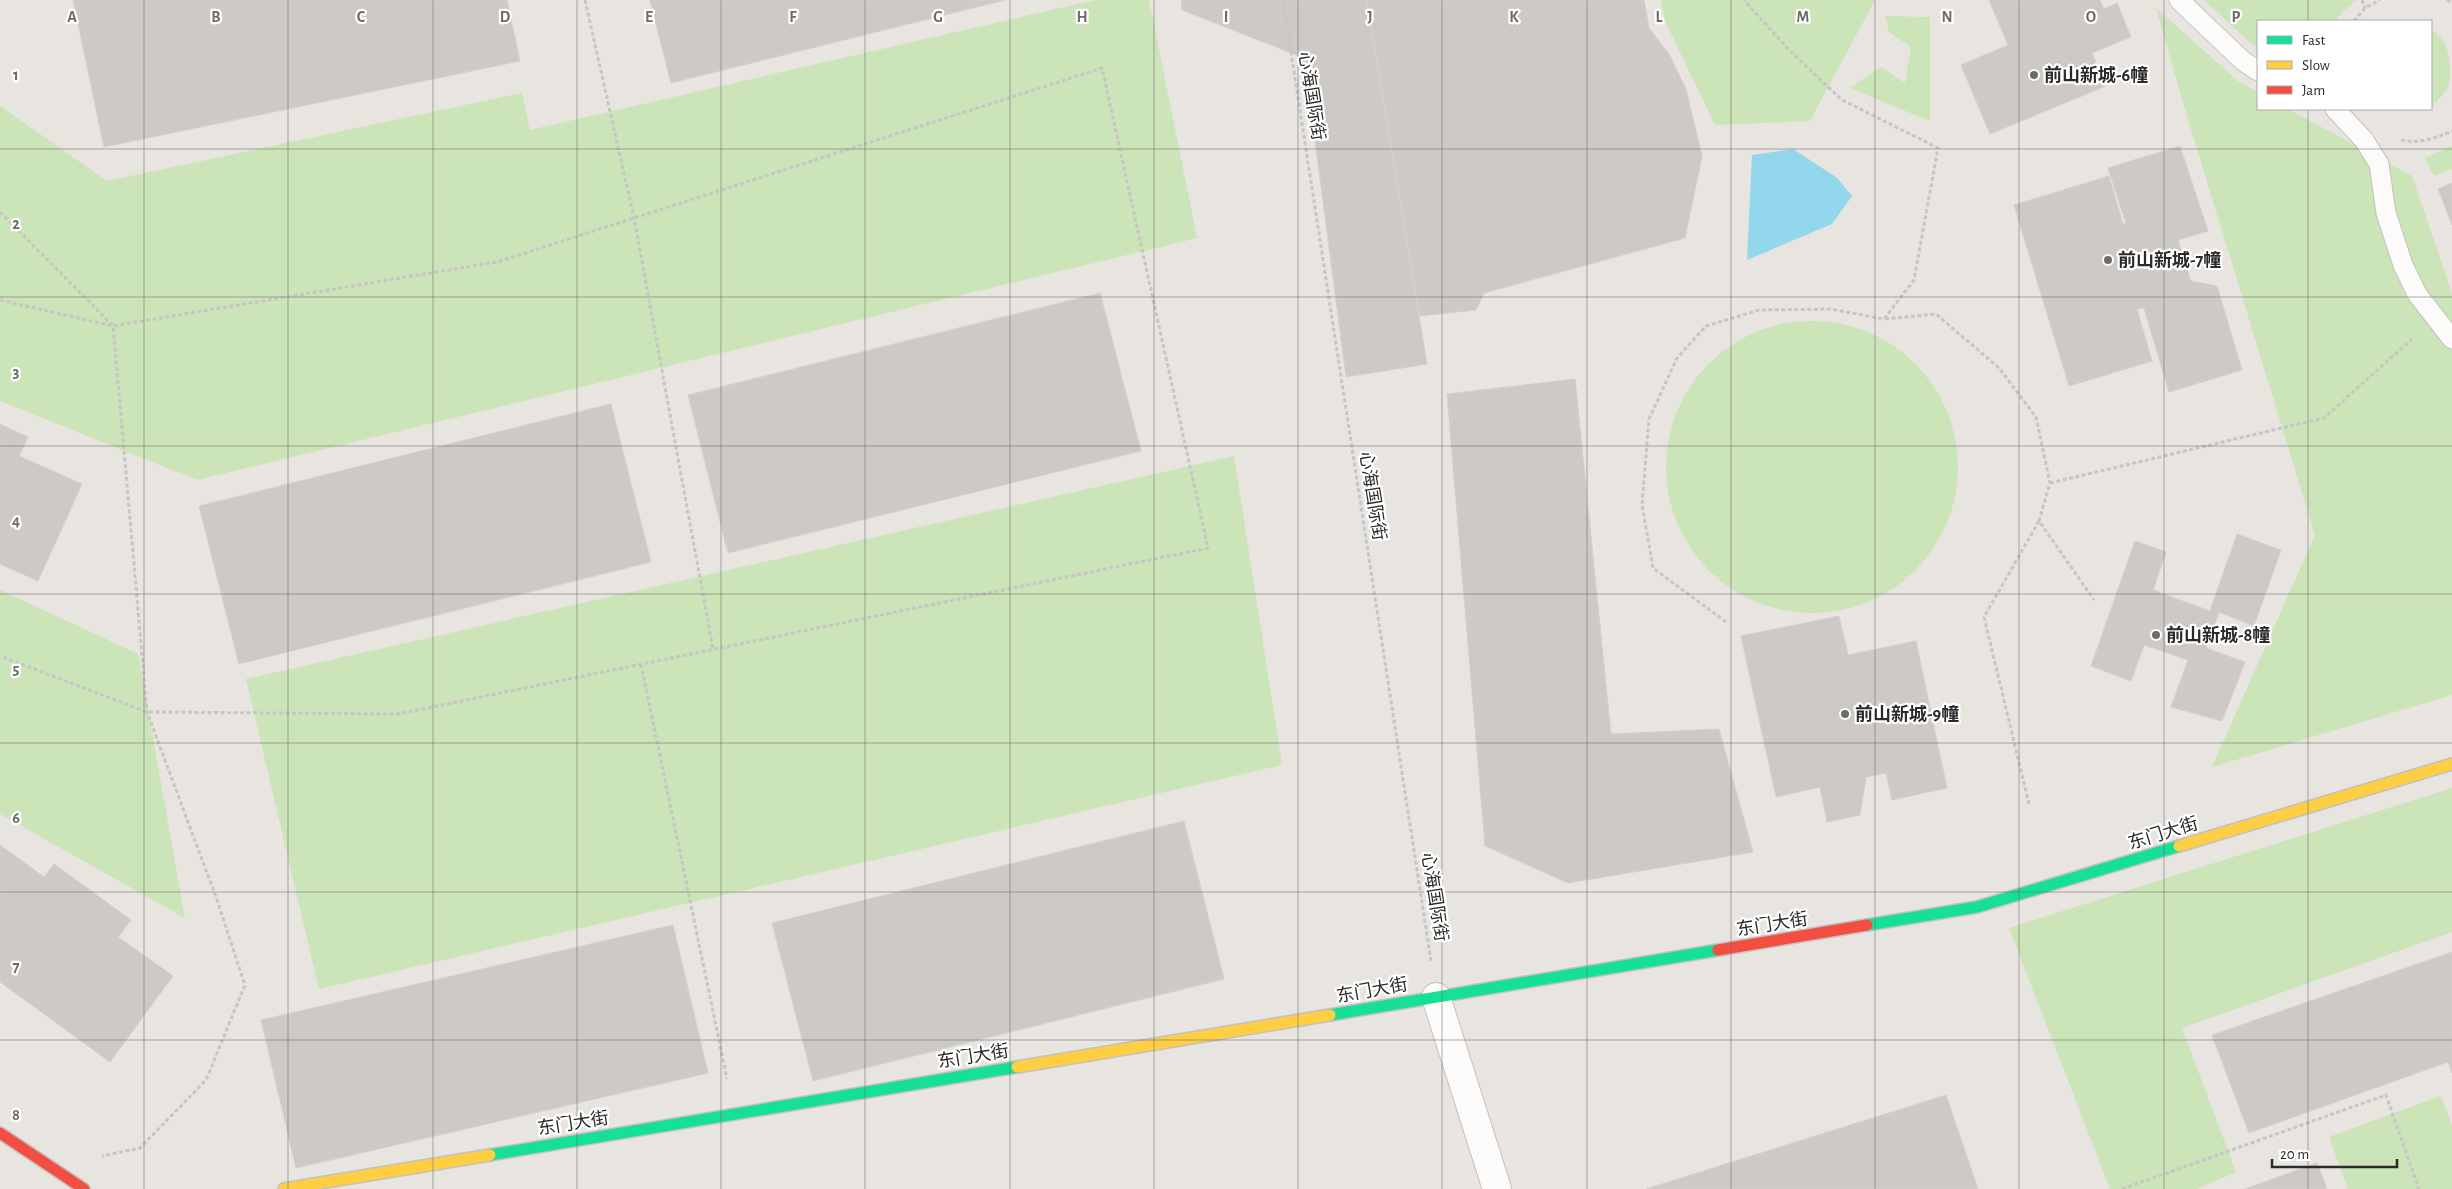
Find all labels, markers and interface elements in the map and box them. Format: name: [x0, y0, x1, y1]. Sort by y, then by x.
text: A: [67, 9, 77, 25]
text: B: [211, 9, 221, 25]
text: C: [357, 9, 366, 25]
text: D: [500, 9, 511, 25]
text: E: [645, 9, 653, 25]
text: F: [789, 9, 797, 25]
text: G: [933, 9, 943, 25]
text: H: [1076, 9, 1088, 25]
text: I: [1224, 9, 1228, 25]
text: J: [1367, 9, 1373, 25]
text: K: [1509, 9, 1519, 25]
text: L: [1656, 9, 1663, 25]
text: M: [1797, 9, 1809, 25]
text: N: [1941, 9, 1953, 25]
text: O: [2086, 9, 2096, 25]
text: P: [2232, 9, 2241, 25]
legend: [2257, 20, 2432, 110]
text: Fast: [2302, 33, 2326, 48]
street label: 心海国际街: [1295, 50, 1329, 142]
text: Slow: [2302, 58, 2330, 73]
place label: 前山新城-6幢: [2044, 65, 2148, 85]
text: 1: [13, 67, 19, 83]
marker: 前山新城-6幢: [2028, 69, 2040, 81]
text: Jam: [2302, 83, 2325, 98]
text: 2: [12, 216, 20, 232]
place label: 前山新城-7幢: [2118, 250, 2221, 270]
marker: 前山新城-7幢: [2102, 254, 2114, 266]
text: 3: [13, 364, 20, 380]
street label: 心海国际街: [1356, 450, 1390, 542]
text: 4: [12, 513, 20, 529]
place label: 前山新城-8幢: [2166, 625, 2270, 645]
marker: 前山新城-8幢: [2150, 629, 2162, 641]
text: 5: [13, 661, 20, 677]
place label: 前山新城-9幢: [1855, 704, 1959, 724]
marker: 前山新城-9幢: [1839, 708, 1851, 720]
text: 6: [12, 810, 20, 826]
street label: 东门大街: [2126, 813, 2200, 853]
street label: 心海国际街: [1418, 851, 1452, 943]
street label: 东门大街: [1735, 908, 1809, 940]
text: 7: [13, 959, 20, 975]
street label: 东门大街: [1335, 974, 1409, 1006]
street label: 东门大街: [936, 1040, 1010, 1072]
text: 8: [12, 1107, 20, 1123]
street label: 东门大街: [536, 1107, 610, 1139]
scale bar: [2272, 1136, 2397, 1168]
text: 20 m: [2280, 1147, 2309, 1162]

